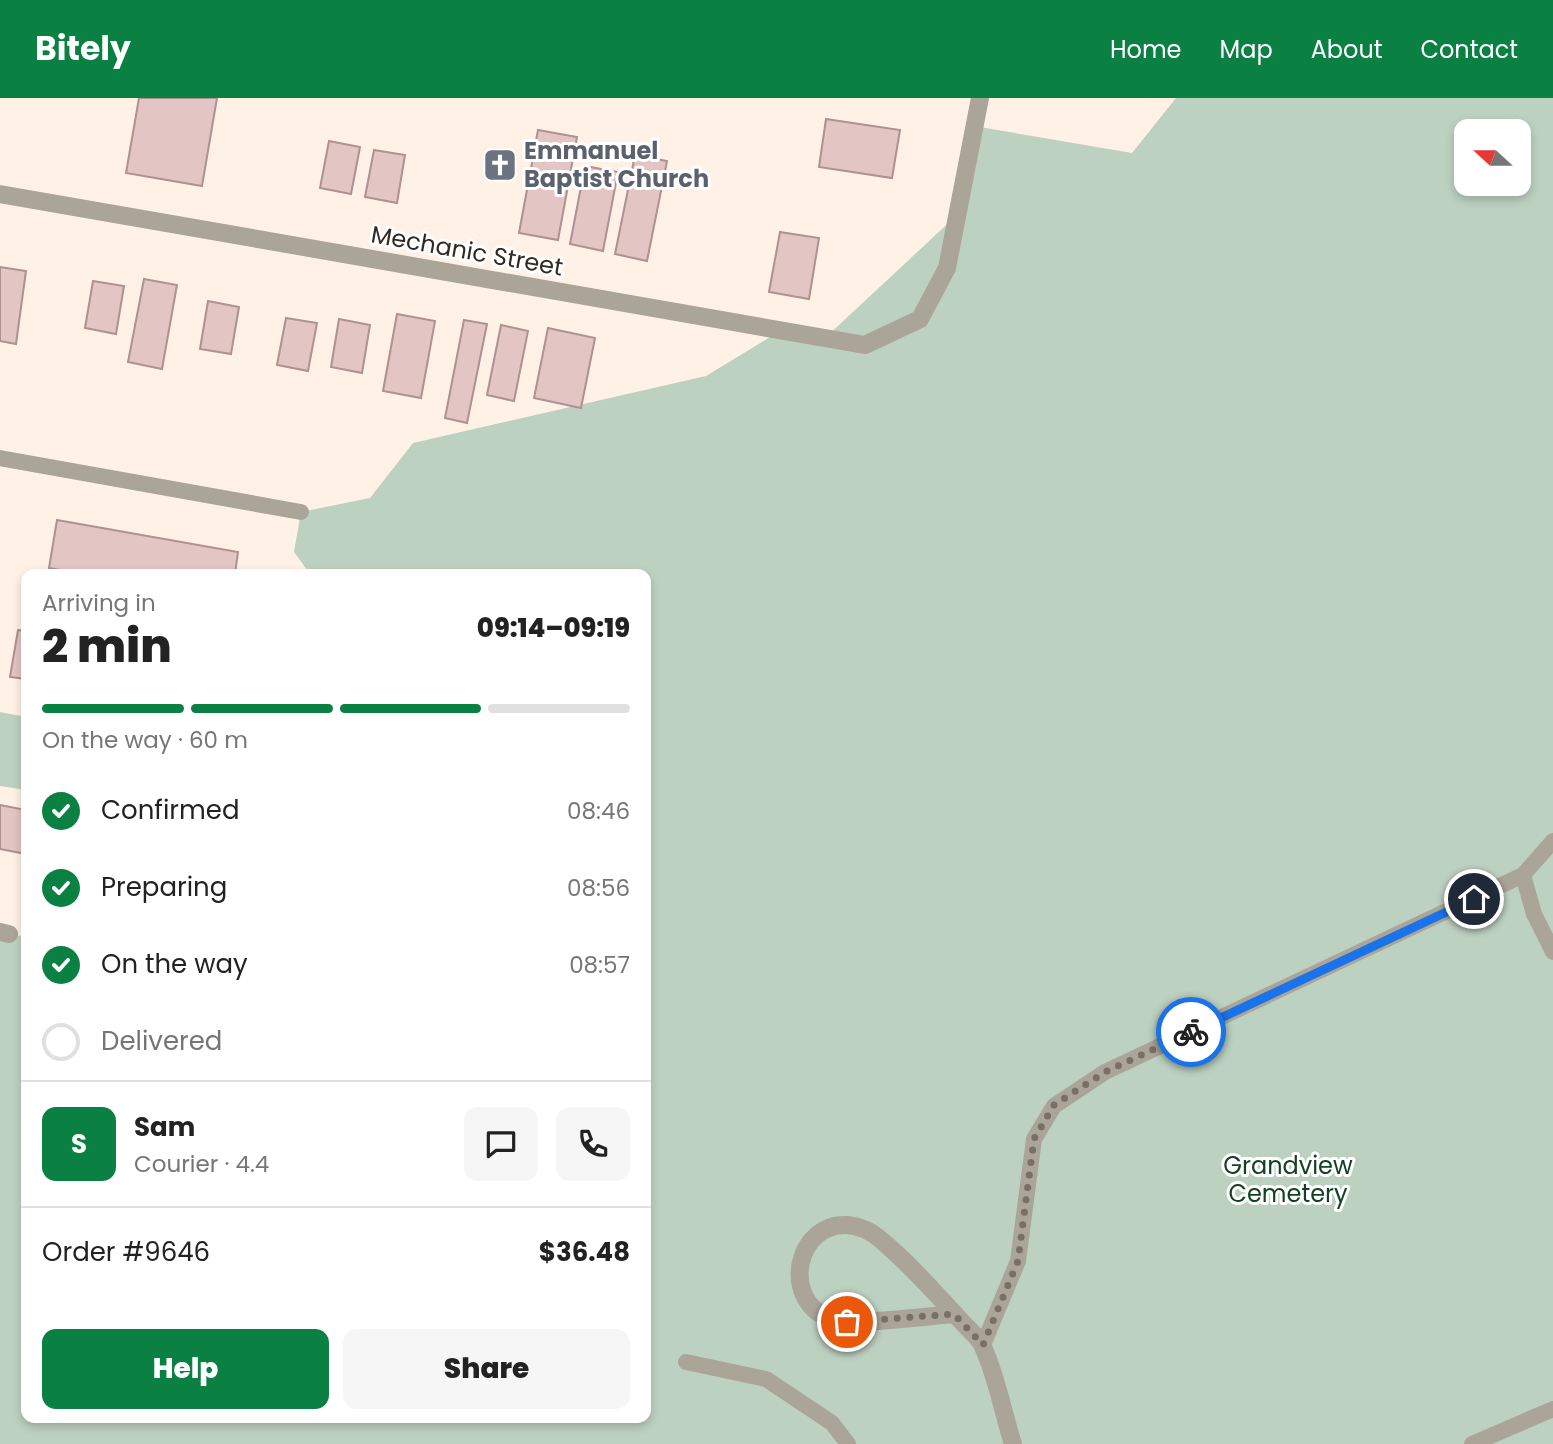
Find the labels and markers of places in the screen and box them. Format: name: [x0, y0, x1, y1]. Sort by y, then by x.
place label: Emmanuel Baptist Church: [524, 134, 709, 195]
church icon: Emmanuel Baptist Church: [481, 146, 519, 184]
pin: [1444, 869, 1504, 929]
pin: [817, 1292, 877, 1352]

